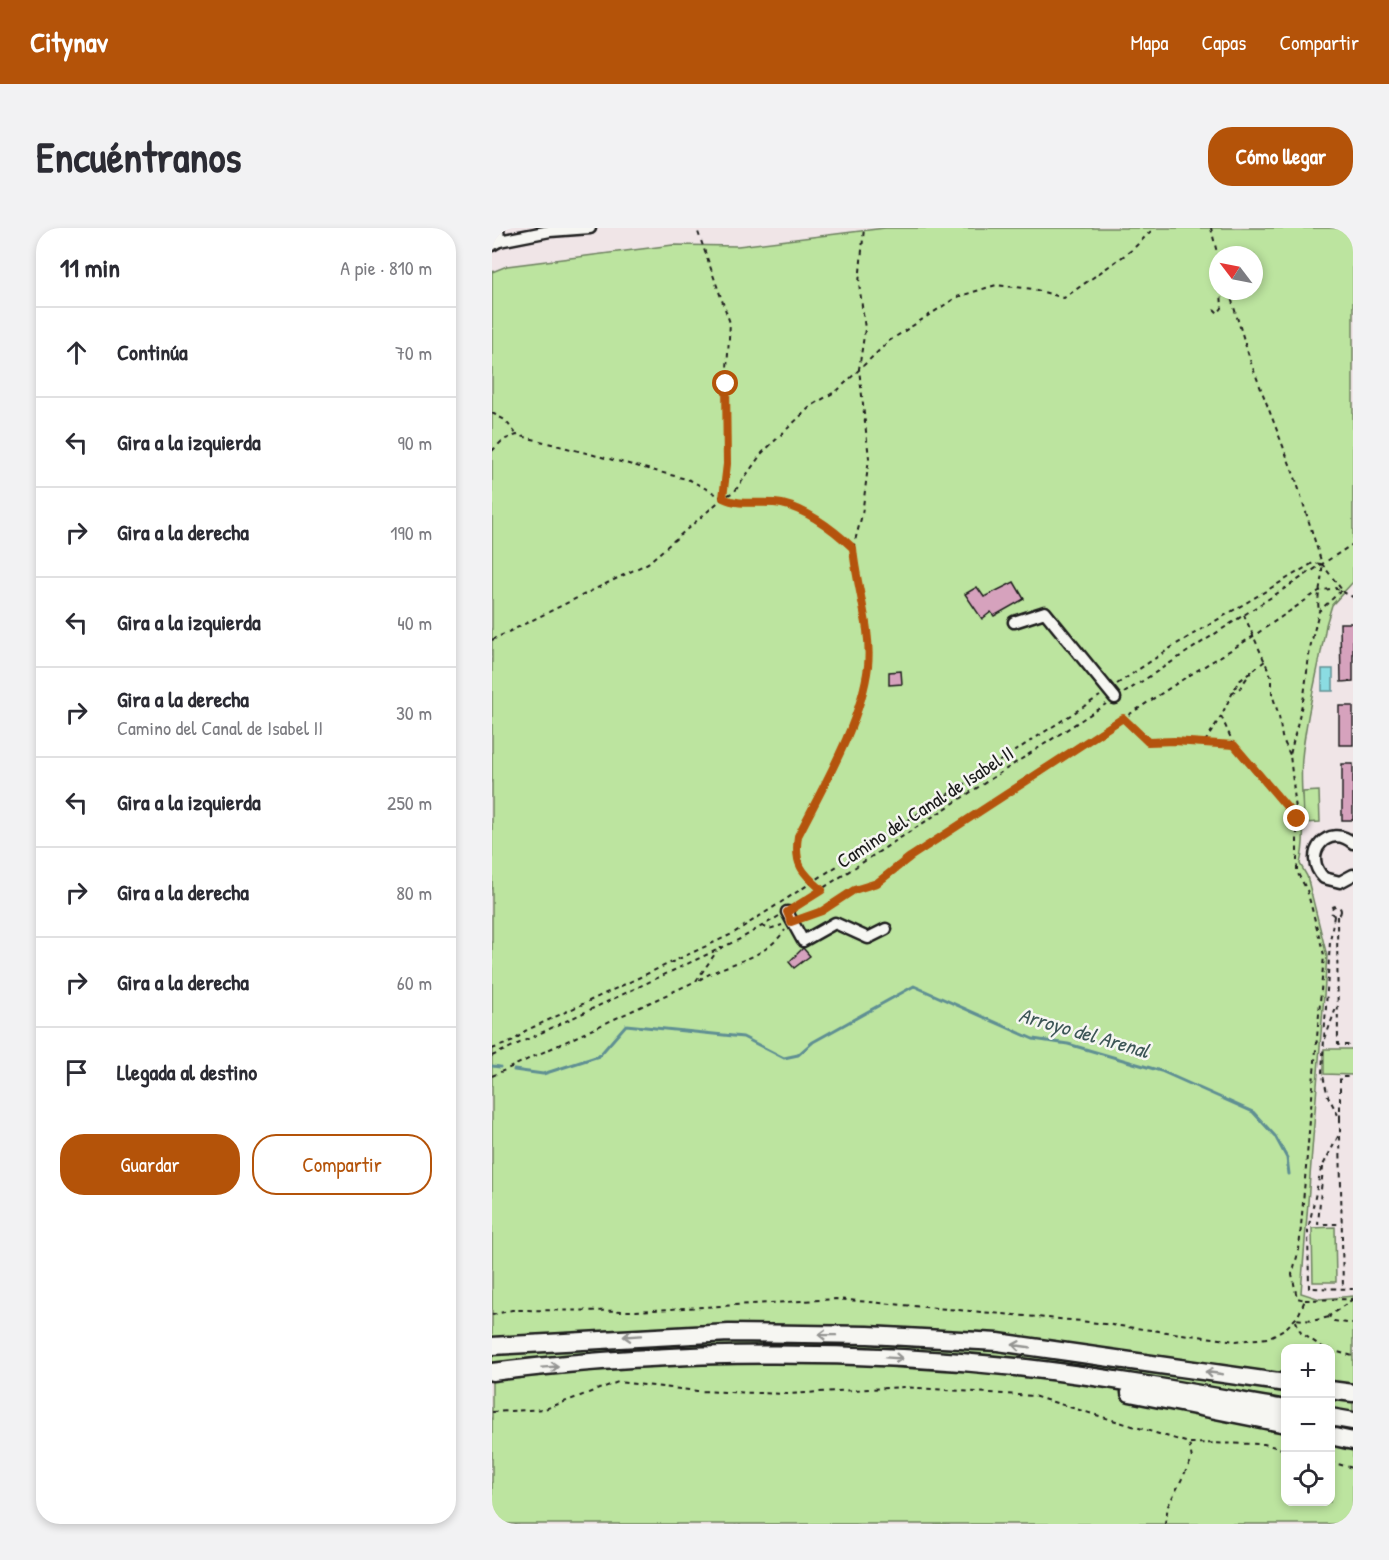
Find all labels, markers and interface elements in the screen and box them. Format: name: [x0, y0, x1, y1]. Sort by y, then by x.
text: Citynav: [30, 23, 108, 61]
text: Mapa: [1130, 28, 1168, 57]
text: Capas: [1201, 28, 1246, 57]
text: Compartir: [1279, 28, 1359, 57]
button: Cómo llegar: [1208, 127, 1353, 186]
text: Encuéntranos: [36, 128, 242, 185]
north arrow: [1209, 246, 1263, 300]
text: 11 min: [60, 250, 120, 285]
text: A pie · 810 m: [340, 254, 432, 281]
icon: ahead: [60, 336, 93, 369]
text: Continúa: [117, 337, 188, 367]
text: 70 m: [395, 339, 432, 366]
route start: [712, 370, 738, 396]
icon: left: [60, 426, 93, 459]
text: Gira a la izquierda: [117, 427, 261, 457]
text: 90 m: [398, 429, 432, 456]
icon: right: [60, 516, 93, 549]
text: Gira a la derecha: [117, 517, 249, 547]
text: 190 m: [390, 519, 432, 546]
icon: left: [60, 606, 93, 639]
text: Gira a la izquierda: [117, 607, 261, 637]
text: 40 m: [397, 609, 432, 636]
text: Gira a la derecha: [117, 684, 249, 714]
icon: right: [60, 696, 93, 729]
text: 30 m: [396, 699, 432, 726]
text: Camino del Canal de Isabel II: [117, 714, 323, 741]
street label: Camino del Canal de Isabel II: [831, 739, 1018, 874]
icon: left: [60, 786, 93, 819]
text: Gira a la izquierda: [117, 787, 261, 817]
text: 250 m: [387, 789, 432, 816]
route end: [1283, 805, 1309, 831]
icon: right: [60, 876, 93, 909]
text: Gira a la derecha: [117, 877, 249, 907]
text: 80 m: [396, 879, 432, 906]
icon: right: [60, 966, 93, 999]
text: Gira a la derecha: [117, 967, 249, 997]
text: 60 m: [397, 969, 432, 996]
water label: Arroyo del Arenal: [1016, 1000, 1154, 1065]
icon: arrive: [60, 1056, 93, 1089]
text: Llegada al destino: [117, 1057, 257, 1087]
button: Guardar: [60, 1134, 240, 1195]
button: Compartir: [252, 1134, 432, 1195]
one-way arrow: [817, 1329, 837, 1340]
one-way arrow: [622, 1331, 642, 1342]
one-way arrow: [1012, 1340, 1032, 1351]
map controls: [1281, 1344, 1335, 1506]
button: +: [1281, 1344, 1335, 1398]
one-way arrow: [883, 1353, 903, 1364]
one-way arrow: [540, 1361, 560, 1372]
one-way arrow: [1205, 1367, 1225, 1378]
button: −: [1281, 1398, 1335, 1452]
button: locate: [1281, 1452, 1335, 1506]

